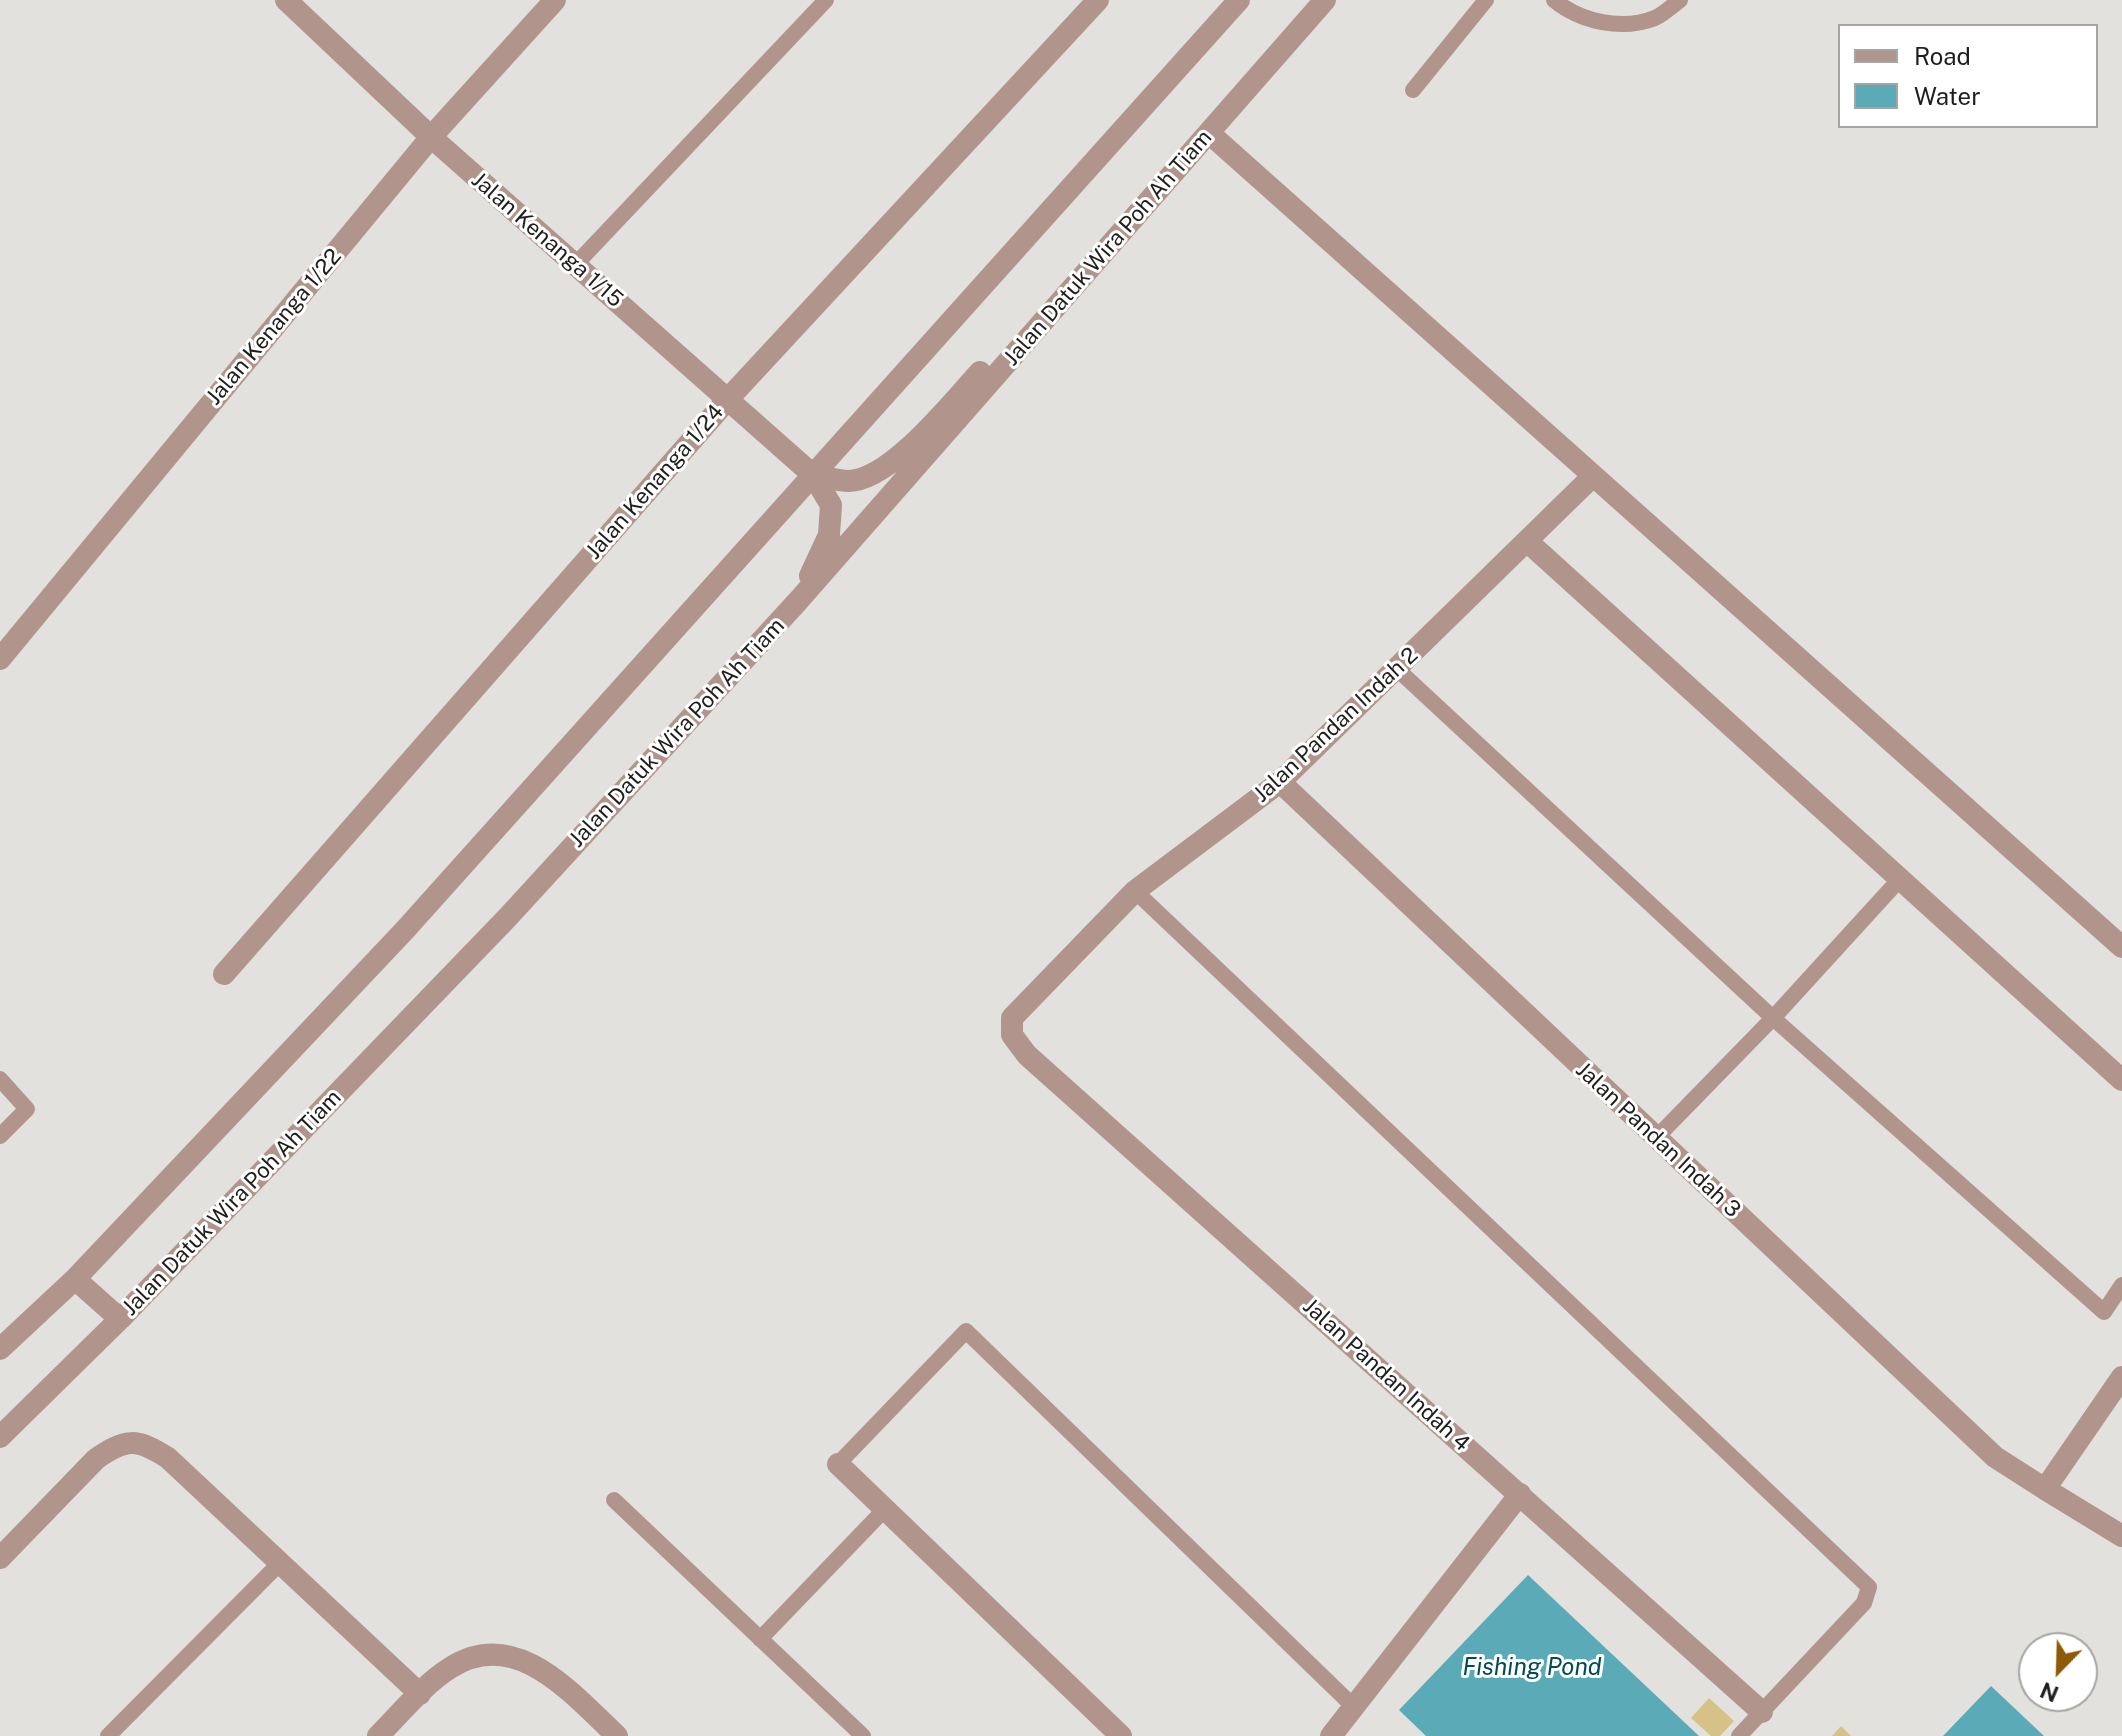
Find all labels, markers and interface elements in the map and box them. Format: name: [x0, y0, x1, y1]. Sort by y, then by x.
legend: [1838, 24, 2098, 128]
text: Road: [1914, 42, 1971, 70]
text: Water: [1914, 82, 1981, 110]
street label: Jalan Datuk Wira Poh Ah Tiam: [999, 125, 1217, 371]
street label: Jalan Kenanga 1/15: [466, 167, 628, 313]
street label: Jalan Kenanga 1/22: [201, 244, 347, 410]
street label: Jalan Kenanga 1/24: [581, 399, 729, 565]
street label: Jalan Datuk Wira Poh Ah Tiam: [564, 613, 790, 853]
street label: Jalan Pandan Indah 2: [1248, 642, 1424, 808]
street label: Jalan Pandan Indah 3: [1570, 1057, 1746, 1223]
street label: Jalan Datuk Wira Poh Ah Tiam: [117, 1085, 347, 1321]
street label: Jalan Pandan Indah 4: [1297, 1293, 1475, 1457]
north arrow: [2018, 1632, 2098, 1712]
water label: Fishing Pond: [1462, 1654, 1602, 1682]
text: N: [2036, 1677, 2062, 1708]

